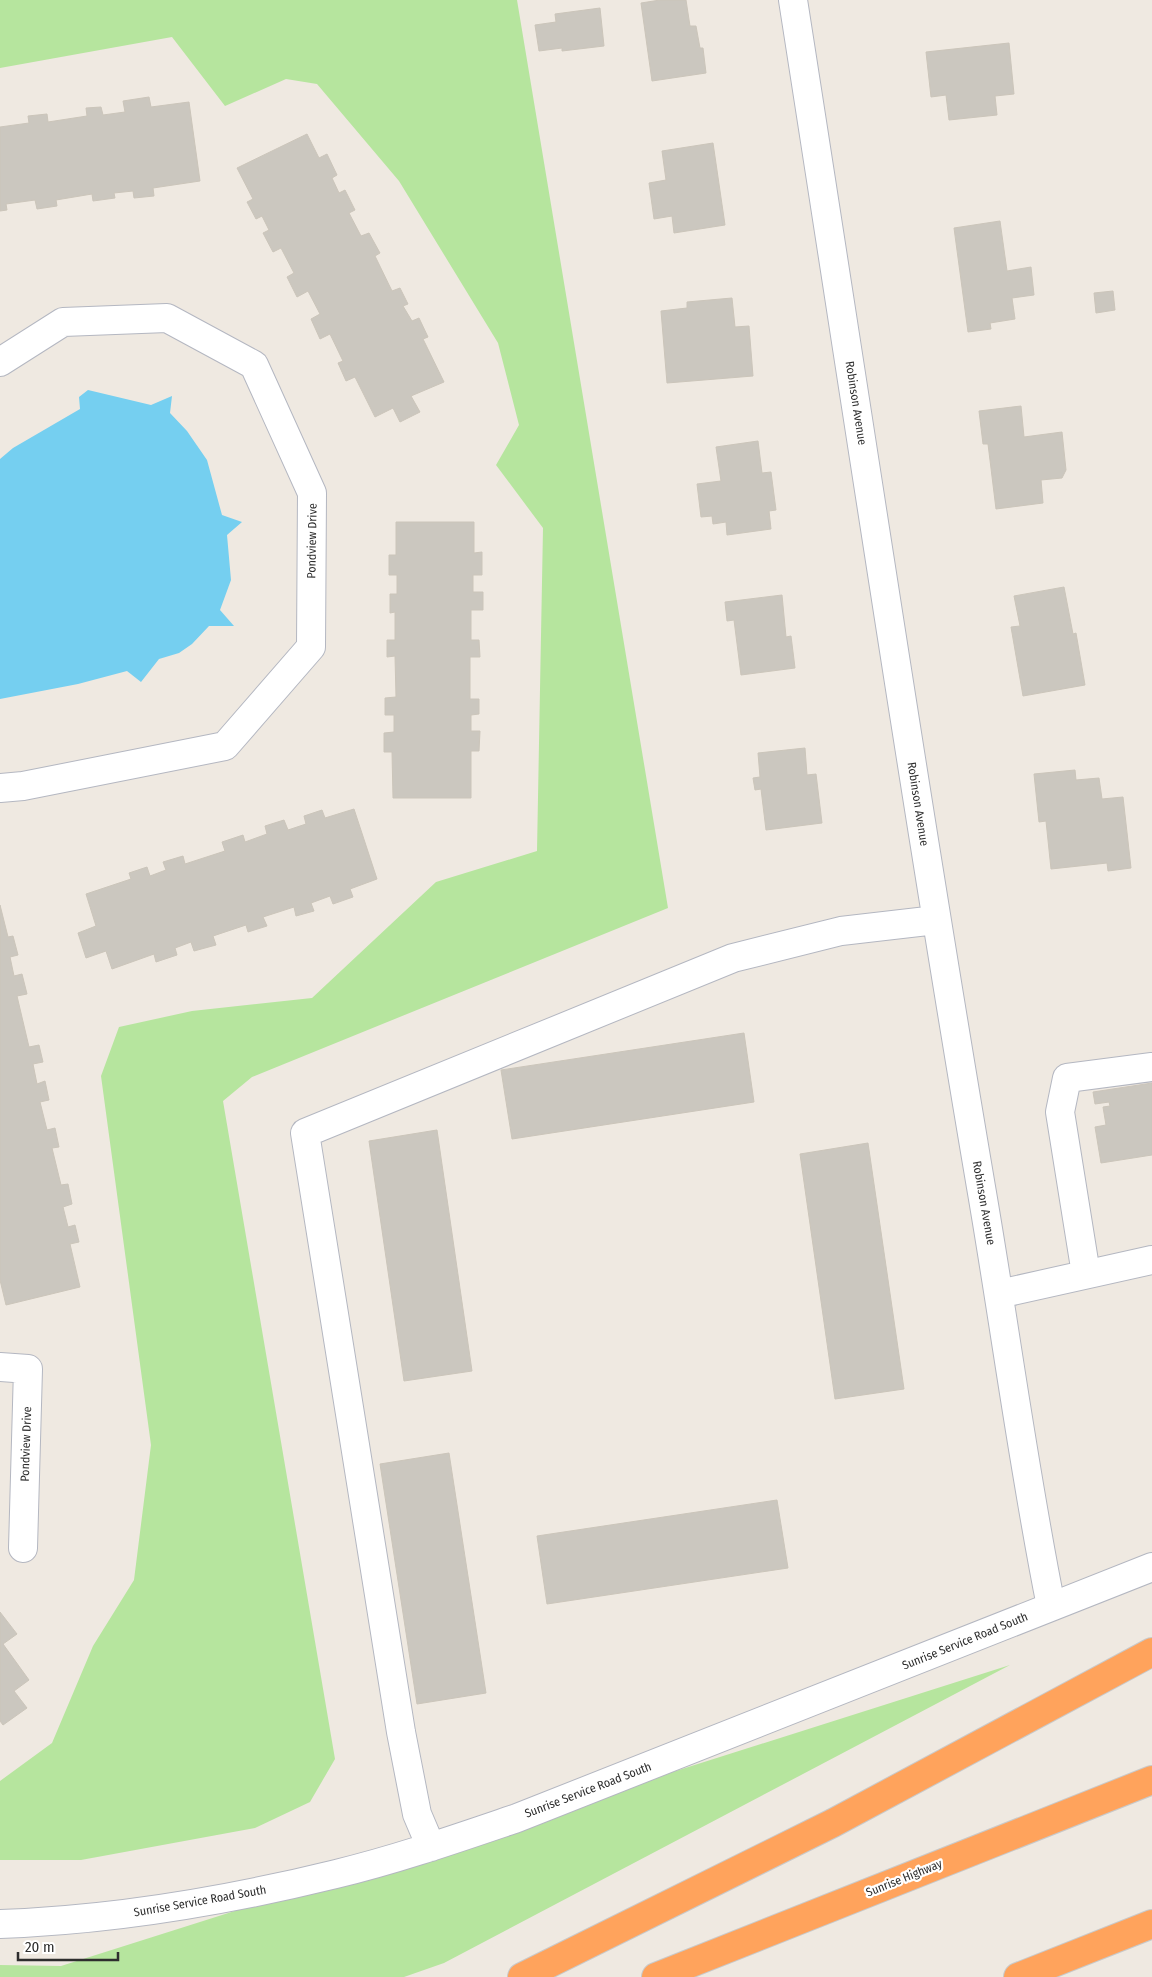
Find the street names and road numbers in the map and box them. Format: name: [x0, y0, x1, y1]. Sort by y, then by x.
street label: Robinson Avenue: [842, 360, 870, 446]
street label: Pondview Drive: [304, 503, 320, 579]
street label: Robinson Avenue: [904, 761, 932, 847]
street label: Robinson Avenue: [970, 1160, 998, 1246]
street label: Pondview Drive: [18, 1406, 34, 1482]
street label: Sunrise Service Road South: [900, 1609, 1030, 1673]
street label: Sunrise Service Road South: [523, 1759, 653, 1821]
street label: Sunrise Highway: [864, 1856, 945, 1900]
street label: Sunrise Service Road South: [133, 1882, 267, 1920]

